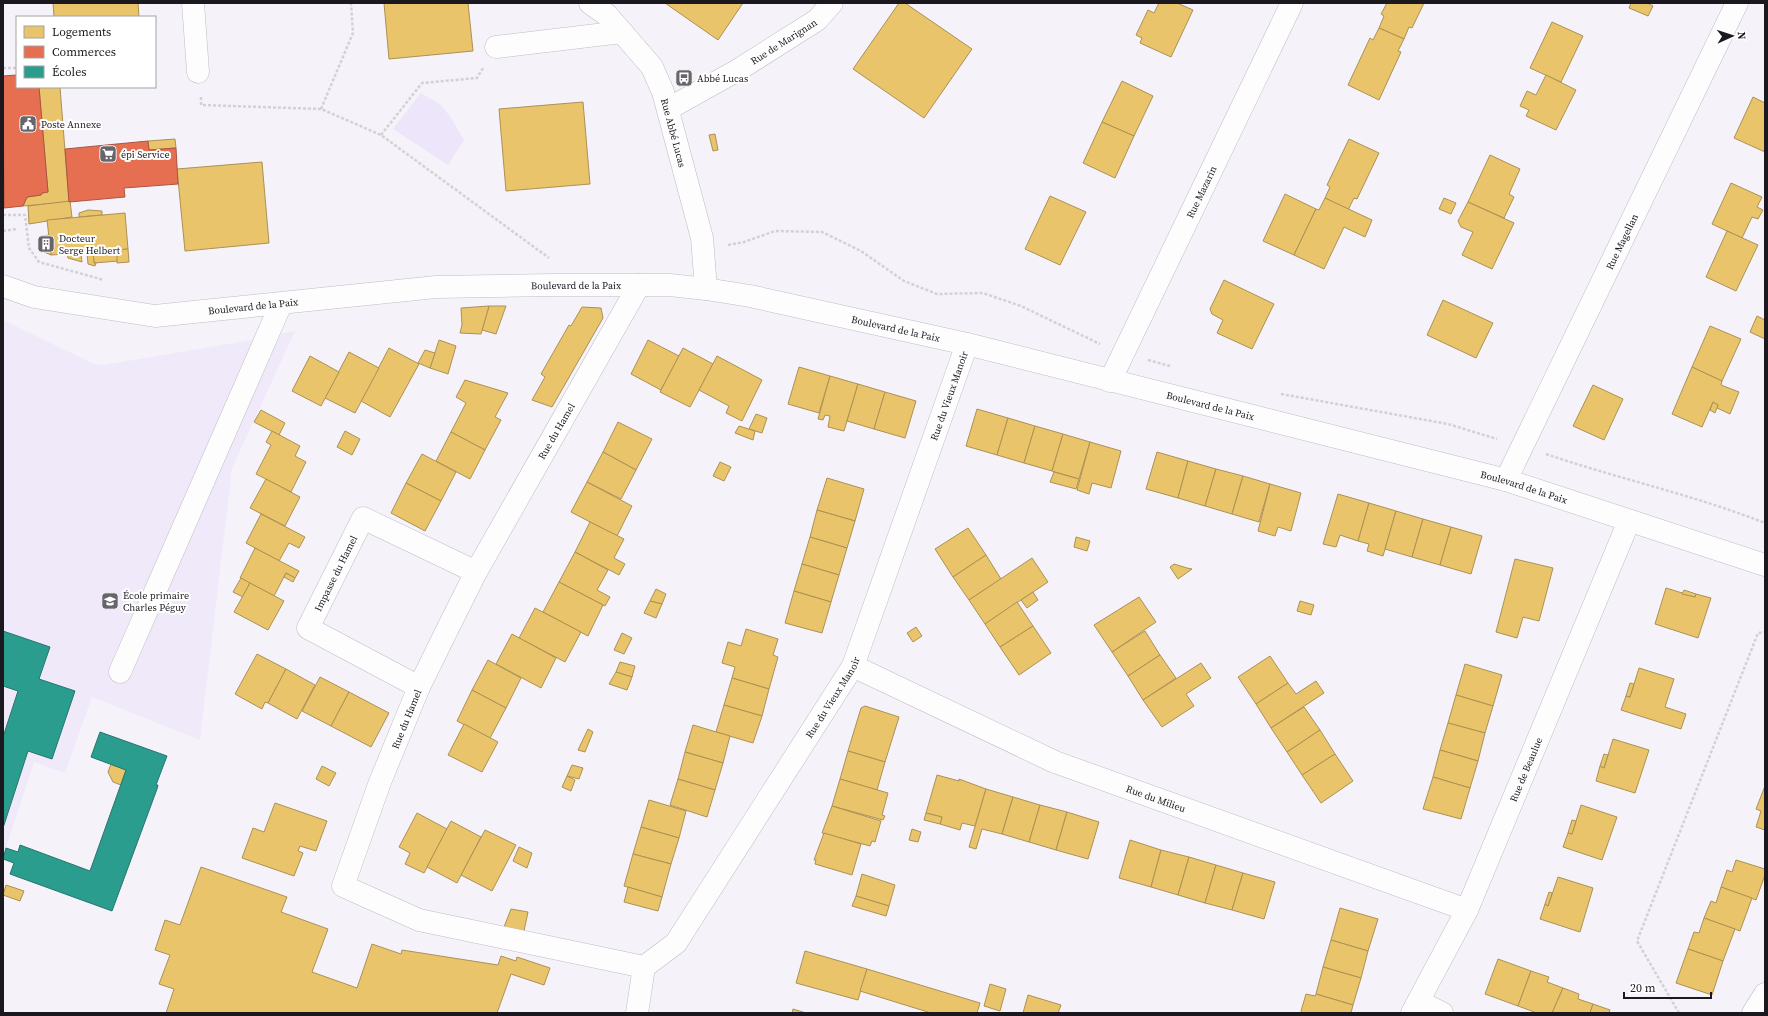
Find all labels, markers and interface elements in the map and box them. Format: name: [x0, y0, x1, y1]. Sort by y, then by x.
legend: [16, 16, 156, 88]
street label: Rue de Marignan: [748, 16, 819, 67]
north arrow: [1712, 16, 1752, 56]
text: Logements: [52, 24, 111, 40]
text: N: [1734, 31, 1749, 40]
text: Commerces: [52, 44, 116, 60]
text: Écoles: [52, 64, 86, 80]
bus stop icon: Abbé Lucas: [674, 68, 694, 88]
place label: Abbé Lucas: [697, 72, 748, 85]
street label: Rue Abbé Lucas: [658, 97, 689, 169]
public building icon: Poste Annexe: [18, 114, 38, 134]
place label: Poste Annexe: [41, 118, 101, 131]
supermarket icon: épi Service: [98, 144, 118, 164]
place label: épi Service: [121, 148, 170, 161]
street label: Rue Mazarin: [1183, 164, 1220, 220]
street label: Rue Magellan: [1603, 212, 1641, 272]
place label: Docteur Serge Helbert: [59, 232, 121, 257]
building icon: Docteur Serge Helbert: [36, 234, 56, 254]
street label: Boulevard de la Paix: [531, 279, 622, 292]
street label: Boulevard de la Paix: [208, 295, 299, 317]
street label: Boulevard de la Paix: [850, 313, 942, 345]
street label: Rue du Vieux Manoir: [927, 349, 971, 442]
street label: Boulevard de la Paix: [1165, 389, 1256, 423]
street label: Rue du Hamel: [535, 401, 578, 462]
street label: Boulevard de la Paix: [1479, 468, 1570, 507]
street label: Impasse du Hamel: [311, 533, 360, 614]
place label: École primaire Charles Péguy: [123, 589, 189, 614]
school or university icon: École primaire Charles Péguy: [100, 591, 120, 611]
street label: Rue du Vieux Manoir: [803, 654, 863, 741]
street label: Rue du Hamel: [389, 688, 424, 751]
street label: Rue de Beaulue: [1507, 735, 1545, 804]
street label: Rue du Milieu: [1124, 782, 1188, 815]
scale bar: [1624, 974, 1711, 1000]
text: 20 m: [1630, 980, 1656, 996]

